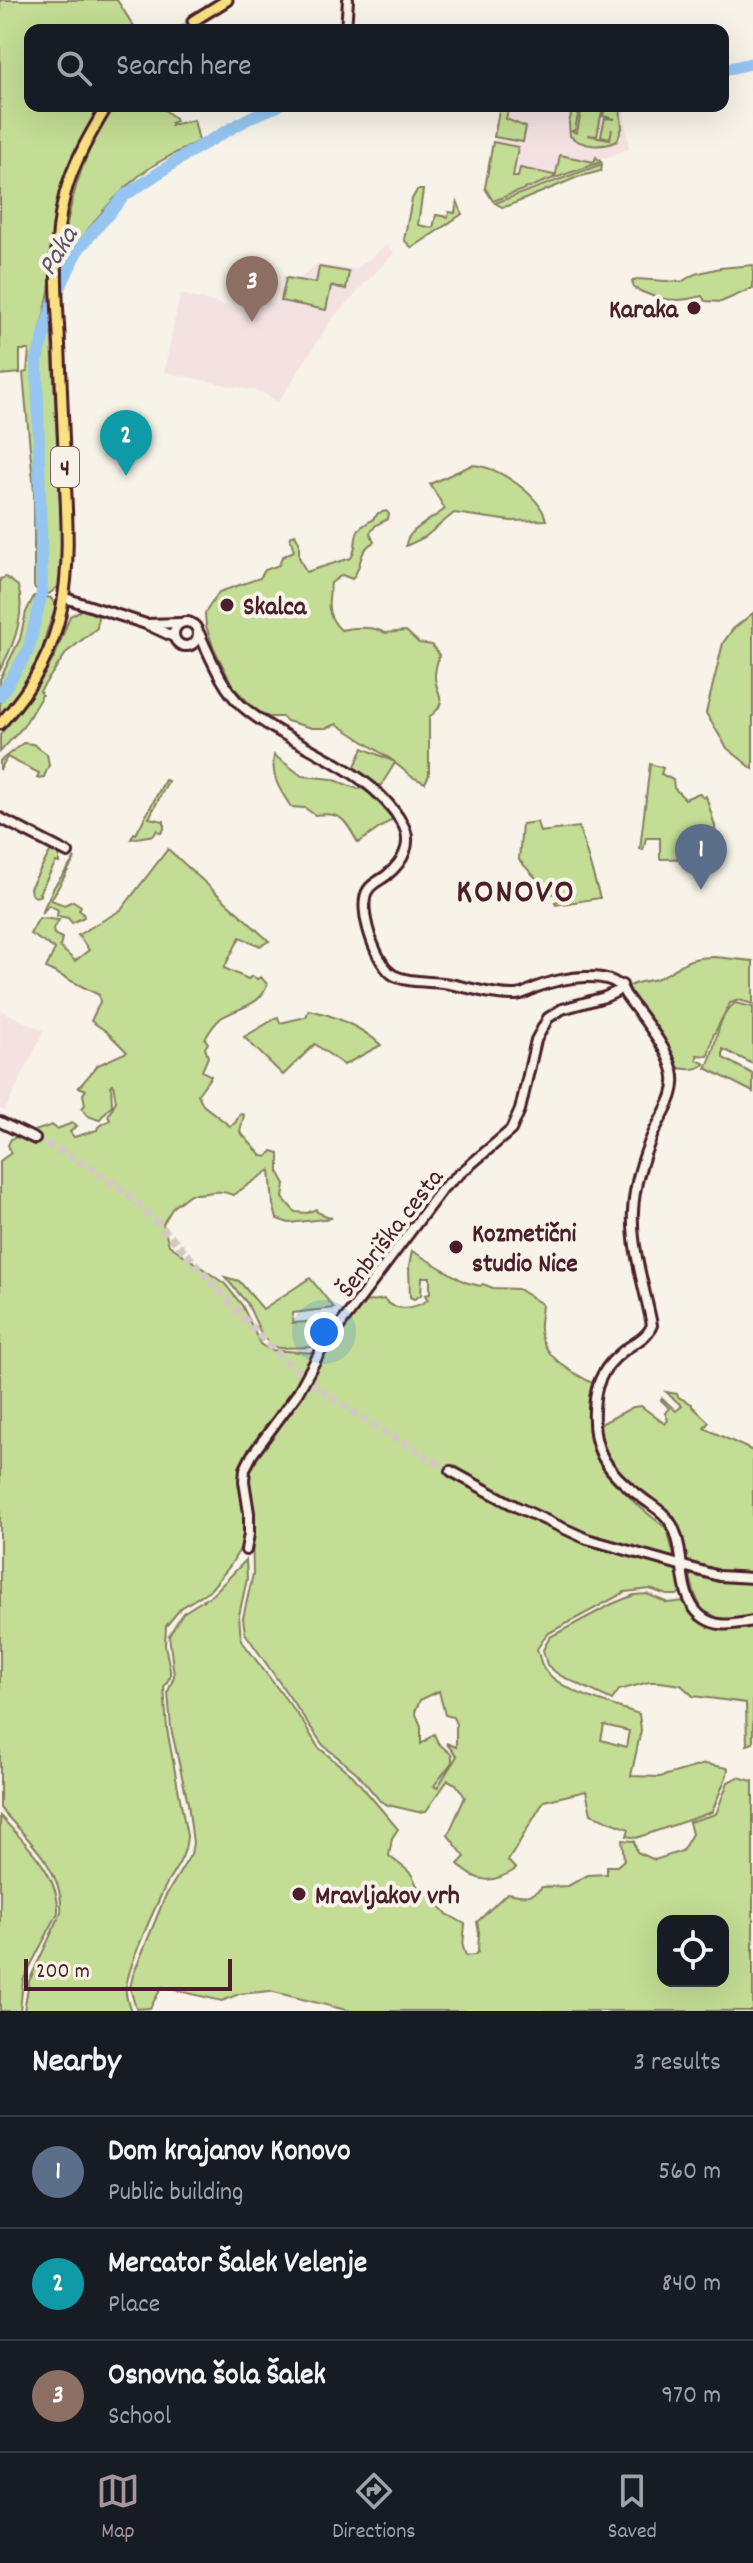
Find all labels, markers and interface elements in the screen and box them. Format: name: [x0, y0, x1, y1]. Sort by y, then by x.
search box: [24, 24, 729, 112]
icon: search: [52, 46, 96, 90]
text: Search here: [116, 47, 252, 90]
water label: Paka: [30, 219, 91, 285]
pin: 3: [226, 256, 278, 322]
place label: Karaka: [609, 293, 679, 330]
marker: Karaka: [685, 299, 703, 317]
pin: 2: [100, 410, 152, 476]
road number: 4: [51, 447, 79, 487]
place label: Skalca: [243, 590, 307, 627]
marker: Skalca: [218, 596, 236, 614]
pin: 1: [675, 824, 727, 890]
district label: KONOVO: [456, 870, 576, 919]
street label: Šenbriška cesta: [330, 1161, 454, 1306]
place label: Kozmetični studio Nice: [472, 1217, 578, 1284]
marker: Kozmetični studio Nice: [447, 1238, 465, 1256]
your location: [304, 1312, 344, 1352]
place label: Mravljakov vrh: [315, 1879, 460, 1916]
marker: Mravljakov vrh: [290, 1885, 308, 1903]
map controls: [657, 1915, 729, 1987]
button: locate: [657, 1915, 729, 1987]
scale bar: [24, 1955, 232, 1991]
text: 200 m: [36, 1957, 90, 1988]
text: Nearby: [32, 2039, 121, 2088]
text: 3 results: [634, 2045, 721, 2082]
text: Dom krajanov Konovo: [108, 2132, 351, 2175]
text: 1: [55, 2154, 61, 2191]
text: 560 m: [658, 2154, 721, 2191]
text: Public building: [108, 2175, 243, 2212]
text: Mercator Šalek Velenje: [108, 2244, 367, 2287]
text: 2: [52, 2266, 64, 2303]
text: 840 m: [662, 2266, 721, 2303]
text: Place: [108, 2287, 160, 2324]
text: Osnovna šola Šalek: [108, 2356, 326, 2399]
text: 3: [52, 2378, 64, 2415]
text: 970 m: [661, 2378, 721, 2415]
text: School: [108, 2399, 171, 2436]
tab: Map: [96, 2469, 140, 2548]
tab: Directions: [332, 2469, 416, 2548]
tab: Saved: [608, 2469, 657, 2548]

